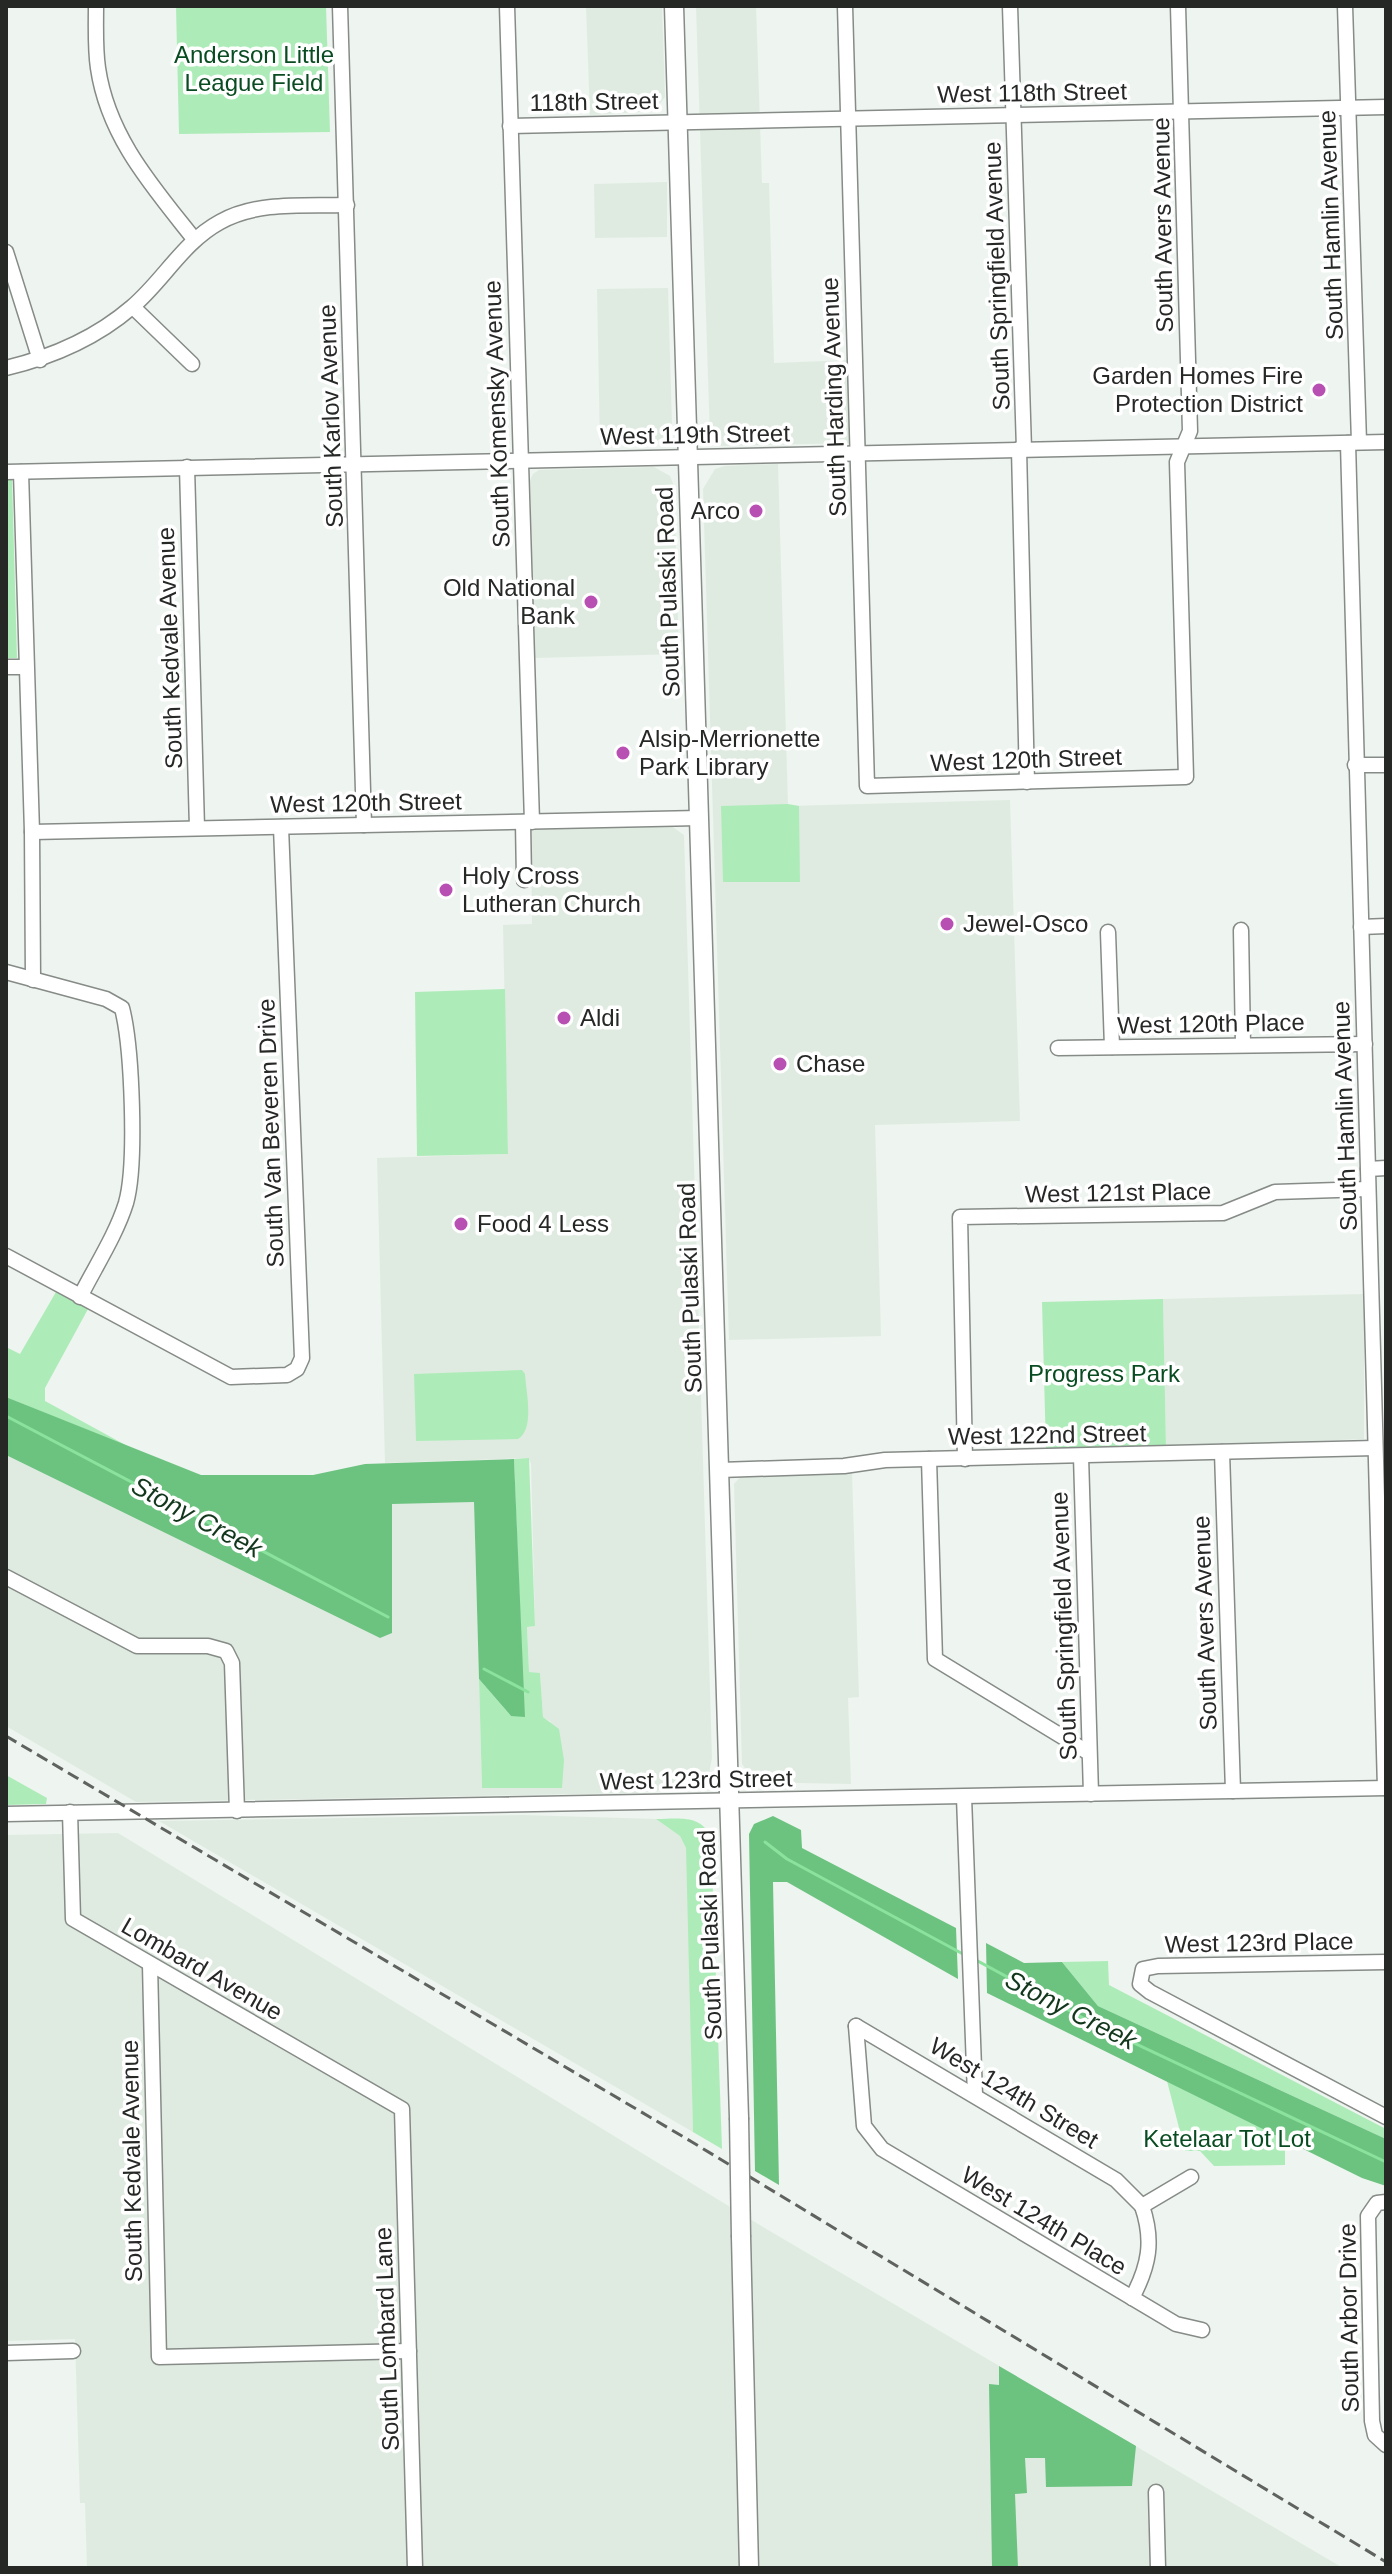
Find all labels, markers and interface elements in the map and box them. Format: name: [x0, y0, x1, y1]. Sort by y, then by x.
park label: Anderson Little League Field: [174, 41, 334, 96]
street label: West 118th Street: [937, 77, 1127, 108]
street label: 118th Street: [529, 87, 659, 116]
street label: South Hamlin Avenue: [1313, 109, 1348, 341]
street label: South Avers Avenue: [1147, 117, 1178, 333]
street label: South Springfield Avenue: [978, 141, 1015, 411]
street label: South Harding Avenue: [816, 277, 851, 517]
street label: South Komensky Avenue: [478, 280, 515, 548]
street label: South Karlov Avenue: [313, 304, 348, 528]
place label: Garden Homes Fire Protection District: [1092, 362, 1303, 417]
marker: Garden Homes Fire Protection District: [1310, 381, 1328, 399]
street label: West 119th Street: [600, 419, 790, 450]
street label: South Pulaski Road: [650, 486, 685, 698]
place label: Arco: [691, 497, 740, 524]
marker: Arco: [747, 502, 765, 520]
street label: South Kedvale Avenue: [152, 526, 187, 770]
place label: Old National Bank: [443, 574, 576, 629]
marker: Old National Bank: [582, 593, 600, 611]
place label: Alsip-Merrionette Park Library: [639, 725, 820, 780]
street label: West 120th Street: [930, 743, 1123, 776]
marker: Alsip-Merrionette Park Library: [614, 744, 632, 762]
street label: West 120th Street: [270, 787, 462, 818]
place label: Holy Cross Lutheran Church: [462, 862, 641, 917]
marker: Holy Cross Lutheran Church: [437, 881, 455, 899]
place label: Jewel-Osco: [963, 910, 1088, 937]
marker: Jewel-Osco: [938, 915, 956, 933]
street label: South Van Beveren Drive: [252, 998, 289, 1268]
street label: South Hamlin Avenue: [1327, 1000, 1362, 1232]
place label: Aldi: [580, 1004, 620, 1031]
street label: West 120th Place: [1117, 1008, 1305, 1039]
marker: Aldi: [555, 1009, 573, 1027]
place label: Chase: [796, 1050, 865, 1077]
marker: Chase: [771, 1055, 789, 1073]
street label: West 121st Place: [1025, 1177, 1211, 1208]
street label: South Pulaski Road: [672, 1182, 707, 1394]
place label: Food 4 Less: [477, 1210, 609, 1237]
marker: Food 4 Less: [452, 1215, 470, 1233]
park label: Progress Park: [1028, 1360, 1181, 1387]
street label: West 122nd Street: [948, 1419, 1147, 1450]
water label: Stony Creek: [127, 1470, 269, 1565]
street label: South Springfield Avenue: [1045, 1491, 1082, 1761]
street label: South Avers Avenue: [1187, 1515, 1222, 1731]
street label: West 123rd Street: [599, 1764, 793, 1795]
street label: South Pulaski Road: [692, 1829, 727, 2041]
street label: Lombard Avenue: [117, 1912, 287, 2026]
street label: West 123rd Place: [1164, 1927, 1354, 1958]
water label: Stony Creek: [1000, 1964, 1143, 2057]
street label: West 124th Street: [925, 2032, 1104, 2154]
street label: South Kedvale Avenue: [116, 2040, 147, 2282]
park label: Ketelaar Tot Lot: [1143, 2125, 1311, 2152]
street label: West 124th Place: [957, 2161, 1132, 2280]
street label: South Arbor Drive: [1333, 2223, 1364, 2413]
street label: South Lombard Lane: [369, 2227, 404, 2452]

